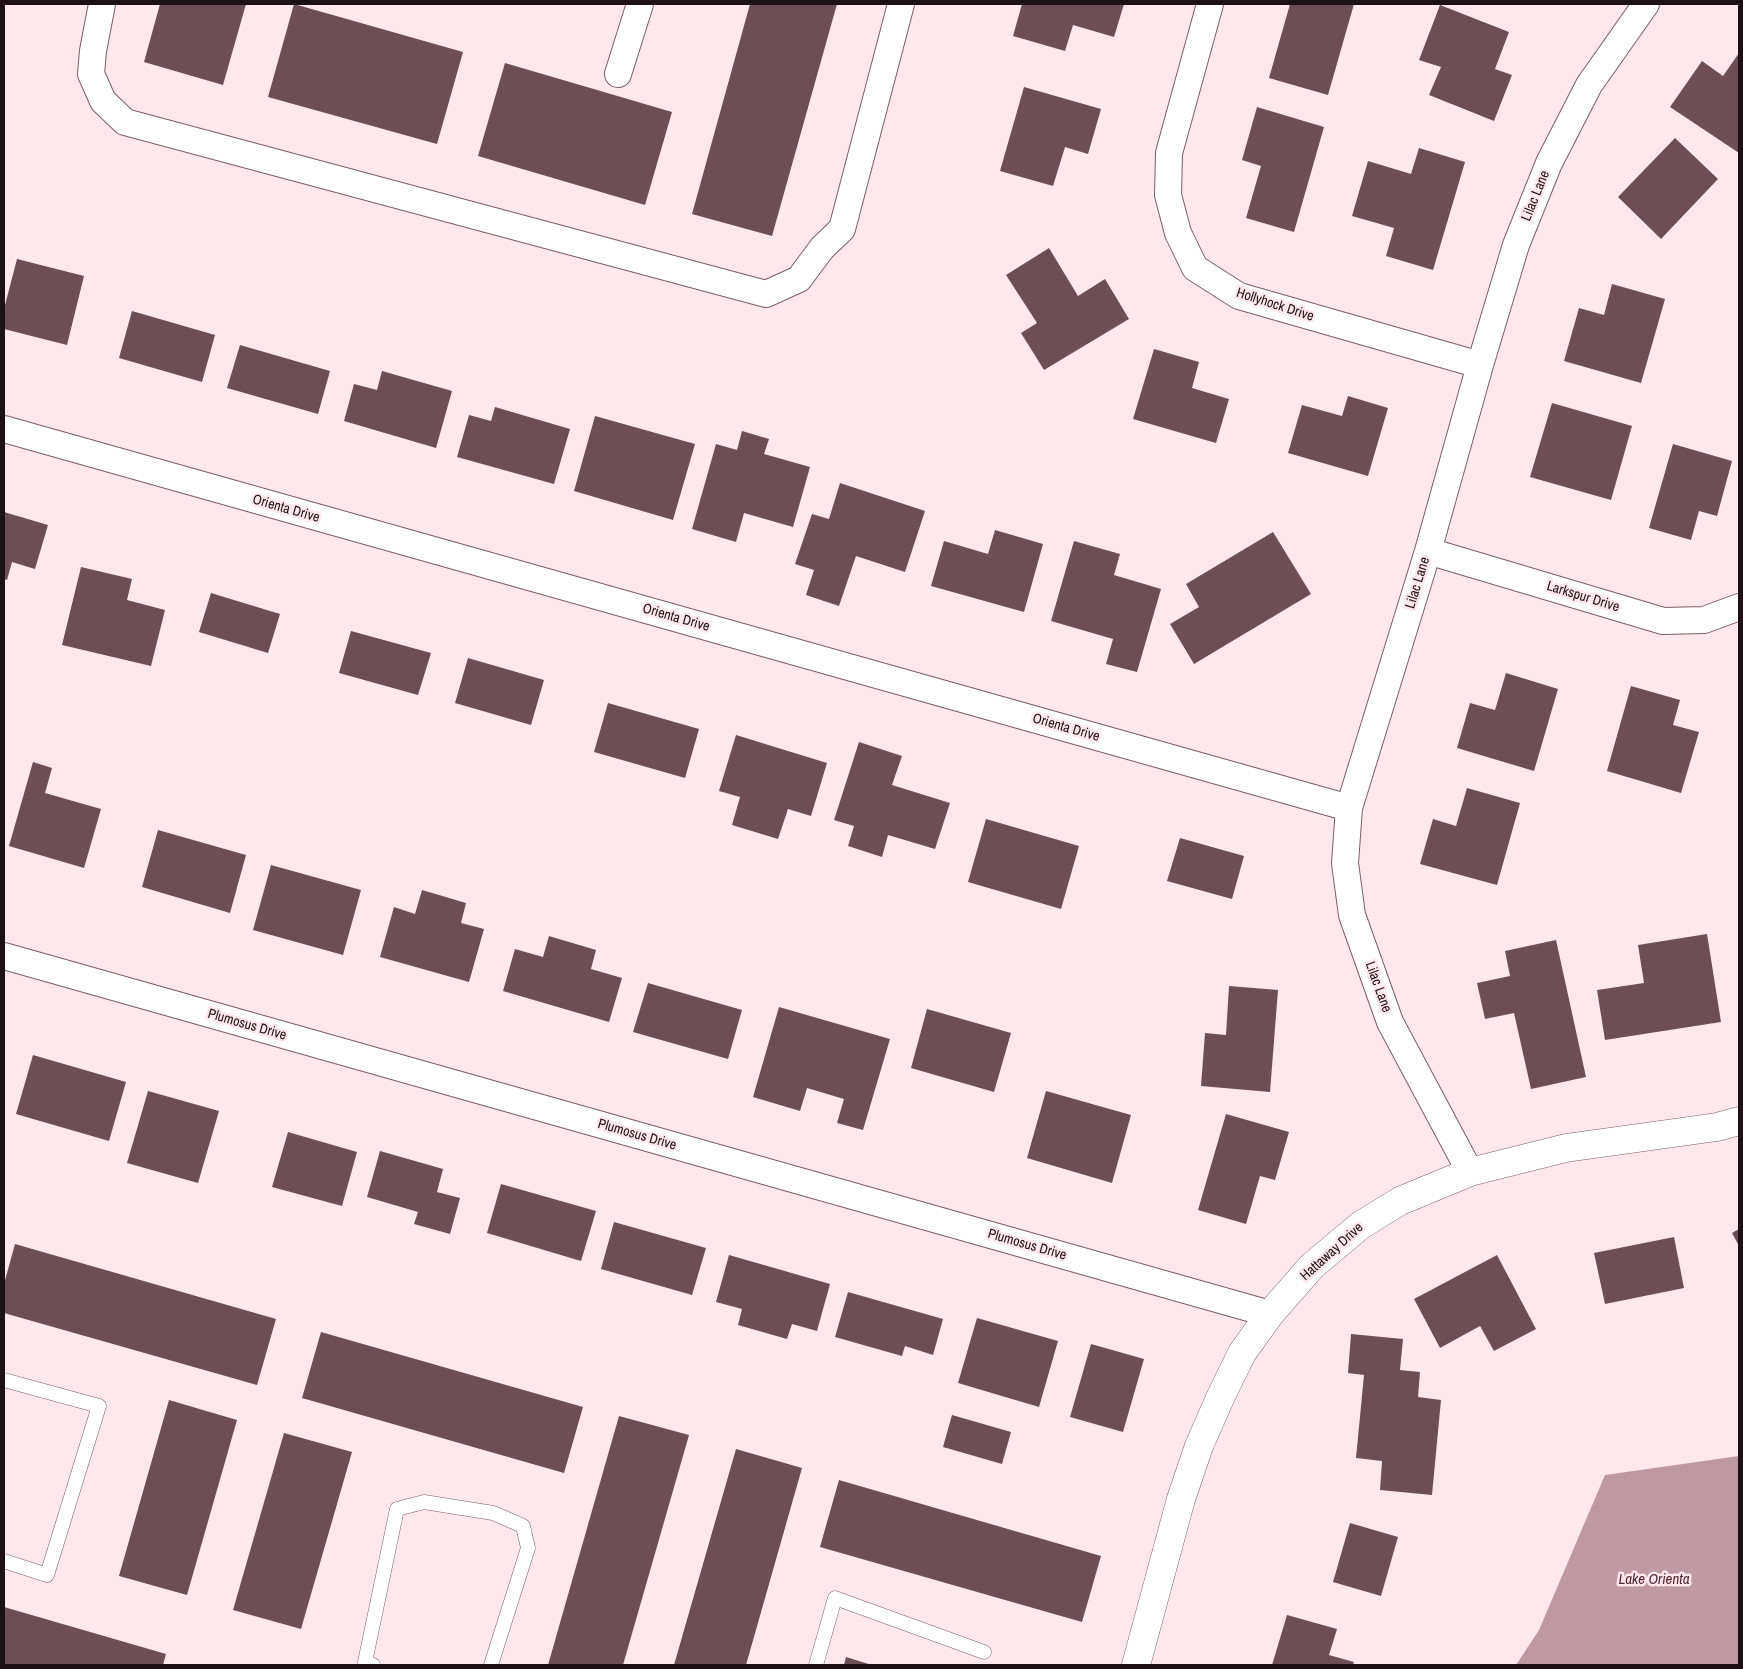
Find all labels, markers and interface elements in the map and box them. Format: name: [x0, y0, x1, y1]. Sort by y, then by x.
street label: Lilac Lane: [1518, 168, 1554, 224]
street label: Hollyhock Drive: [1234, 285, 1316, 325]
street label: Orienta Drive: [251, 491, 321, 527]
street label: Lilac Lane: [1402, 555, 1434, 611]
street label: Larkspur Drive: [1545, 578, 1621, 616]
street label: Orienta Drive: [641, 600, 711, 636]
street label: Orienta Drive: [1031, 710, 1101, 746]
street label: Lilac Lane: [1361, 959, 1395, 1015]
street label: Plumosus Drive: [206, 1006, 288, 1044]
street label: Plumosus Drive: [596, 1116, 678, 1154]
street label: Hattaway Drive: [1297, 1220, 1367, 1284]
street label: Plumosus Drive: [986, 1226, 1068, 1264]
water label: Lake Orienta: [1618, 1571, 1690, 1589]

